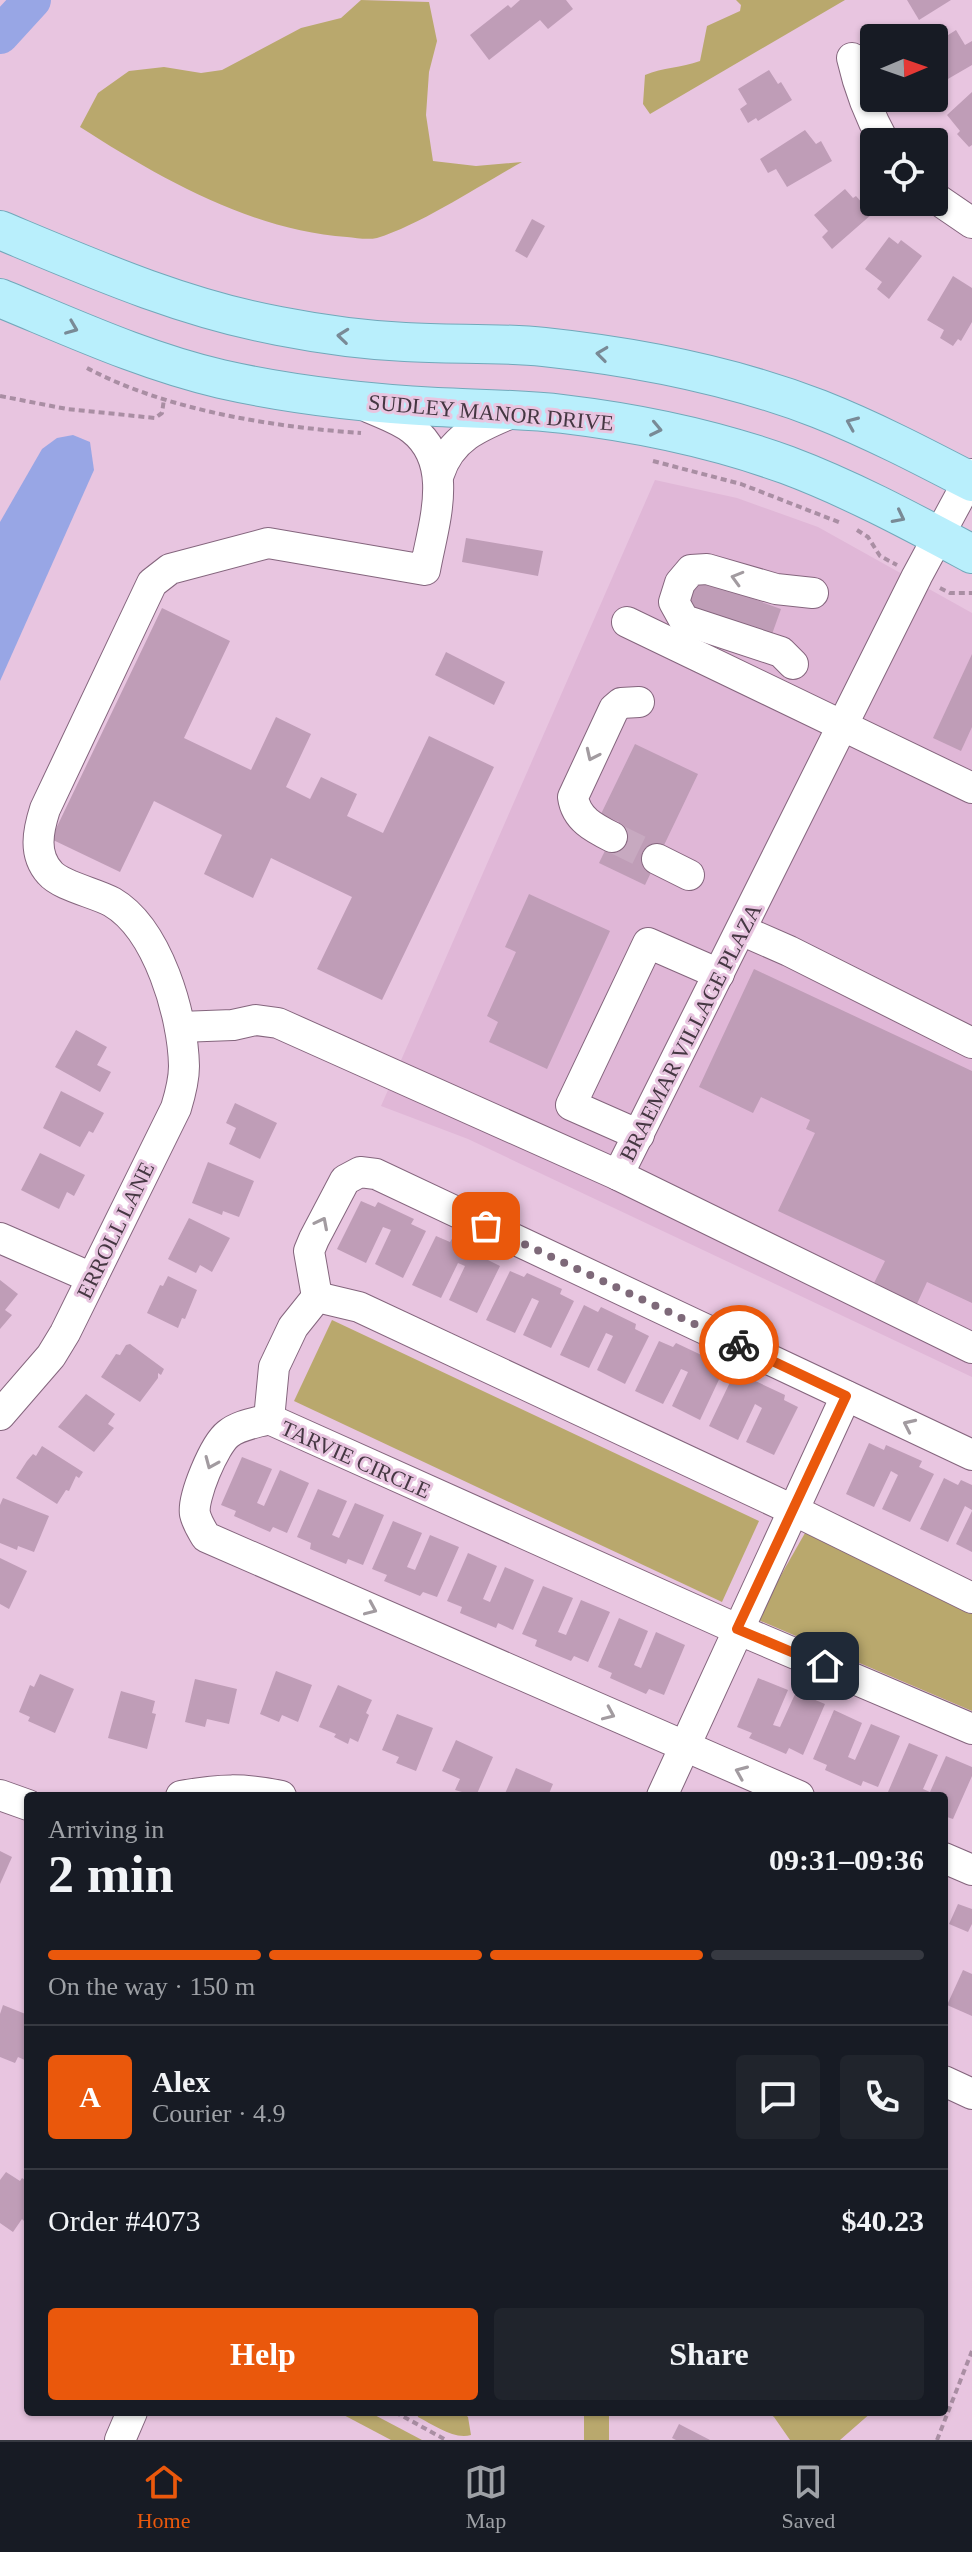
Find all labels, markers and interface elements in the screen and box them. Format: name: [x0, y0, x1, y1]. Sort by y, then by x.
north arrow: [860, 24, 948, 112]
map controls: [860, 24, 948, 216]
button: locate: [860, 128, 948, 216]
one-way arrow: [64, 318, 78, 334]
one-way arrow: [336, 327, 349, 344]
one-way arrow: [595, 346, 609, 363]
street label: SUDLEY MANOR DRIVE: [367, 389, 615, 436]
one-way arrow: [846, 417, 860, 433]
one-way arrow: [648, 420, 662, 437]
one-way arrow: [891, 507, 906, 523]
one-way arrow: [730, 570, 744, 587]
one-way arrow: [585, 746, 601, 761]
street label: BRAEMAR VILLAGE PLAZA: [614, 899, 766, 1165]
street label: ERROLL LANE: [72, 1158, 159, 1303]
pin: [452, 1192, 520, 1260]
icon: bag: [464, 1204, 508, 1248]
one-way arrow: [313, 1216, 328, 1231]
courier: [699, 1305, 779, 1385]
icon: bike: [717, 1323, 761, 1367]
street label: TARVIE CIRCLE: [277, 1415, 434, 1504]
one-way arrow: [903, 1420, 918, 1435]
one-way arrow: [204, 1455, 220, 1469]
one-way arrow: [363, 1600, 377, 1616]
pin: [791, 1632, 859, 1700]
icon: home: [803, 1644, 847, 1688]
one-way arrow: [601, 1705, 615, 1721]
one-way arrow: [735, 1765, 749, 1781]
text: Arriving in: [48, 1815, 164, 1844]
text: 09:31–09:36: [769, 1843, 924, 1876]
text: 2 min: [48, 1846, 174, 1903]
text: On the way · 150 m: [48, 1972, 255, 2001]
button: chat: [736, 2055, 820, 2139]
button: phone: [840, 2055, 924, 2139]
text: Alex: [152, 2065, 210, 2098]
text: A: [79, 2080, 101, 2113]
text: Courier · 4.9: [152, 2099, 286, 2128]
text: Order #4073: [48, 2204, 200, 2237]
text: $40.23: [842, 2204, 924, 2237]
button: Help: [48, 2308, 478, 2400]
button: Share: [494, 2308, 924, 2400]
tab: Home: [137, 2460, 191, 2534]
tab: Map: [464, 2460, 508, 2534]
tab: Saved: [781, 2460, 835, 2534]

